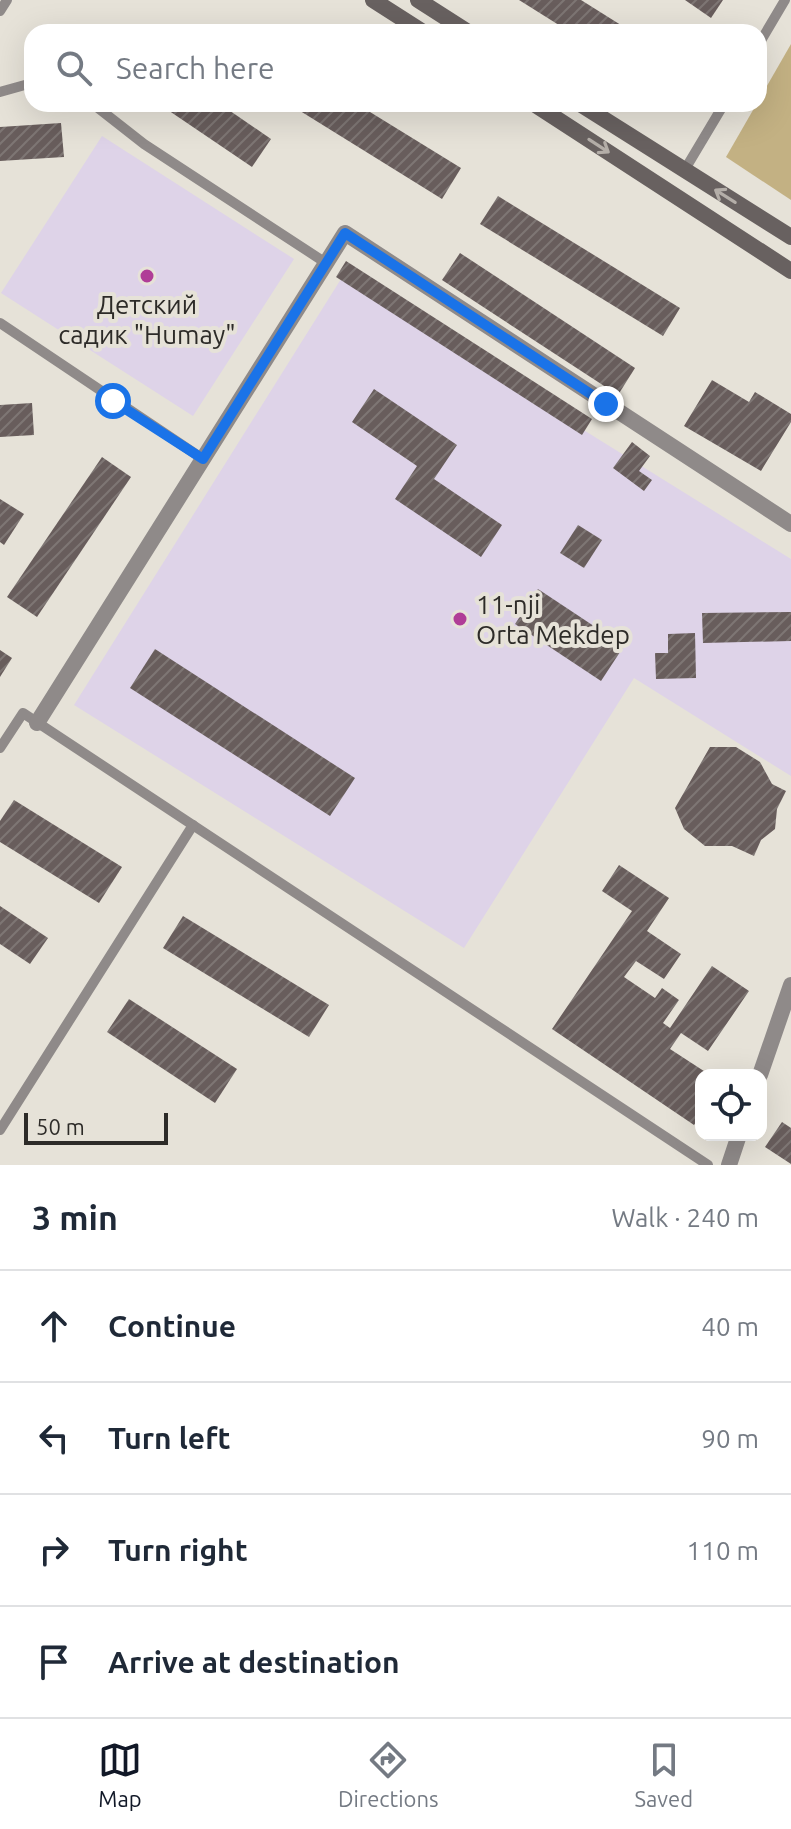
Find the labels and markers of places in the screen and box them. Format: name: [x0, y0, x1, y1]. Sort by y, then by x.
marker: Детский садик "Humay": [138, 267, 156, 285]
place label: Детский садик "Humay": [58, 290, 236, 349]
place label: 11-nji Orta Mekdep: [476, 590, 630, 649]
marker: 11-nji Orta Mekdep: [451, 610, 469, 628]

